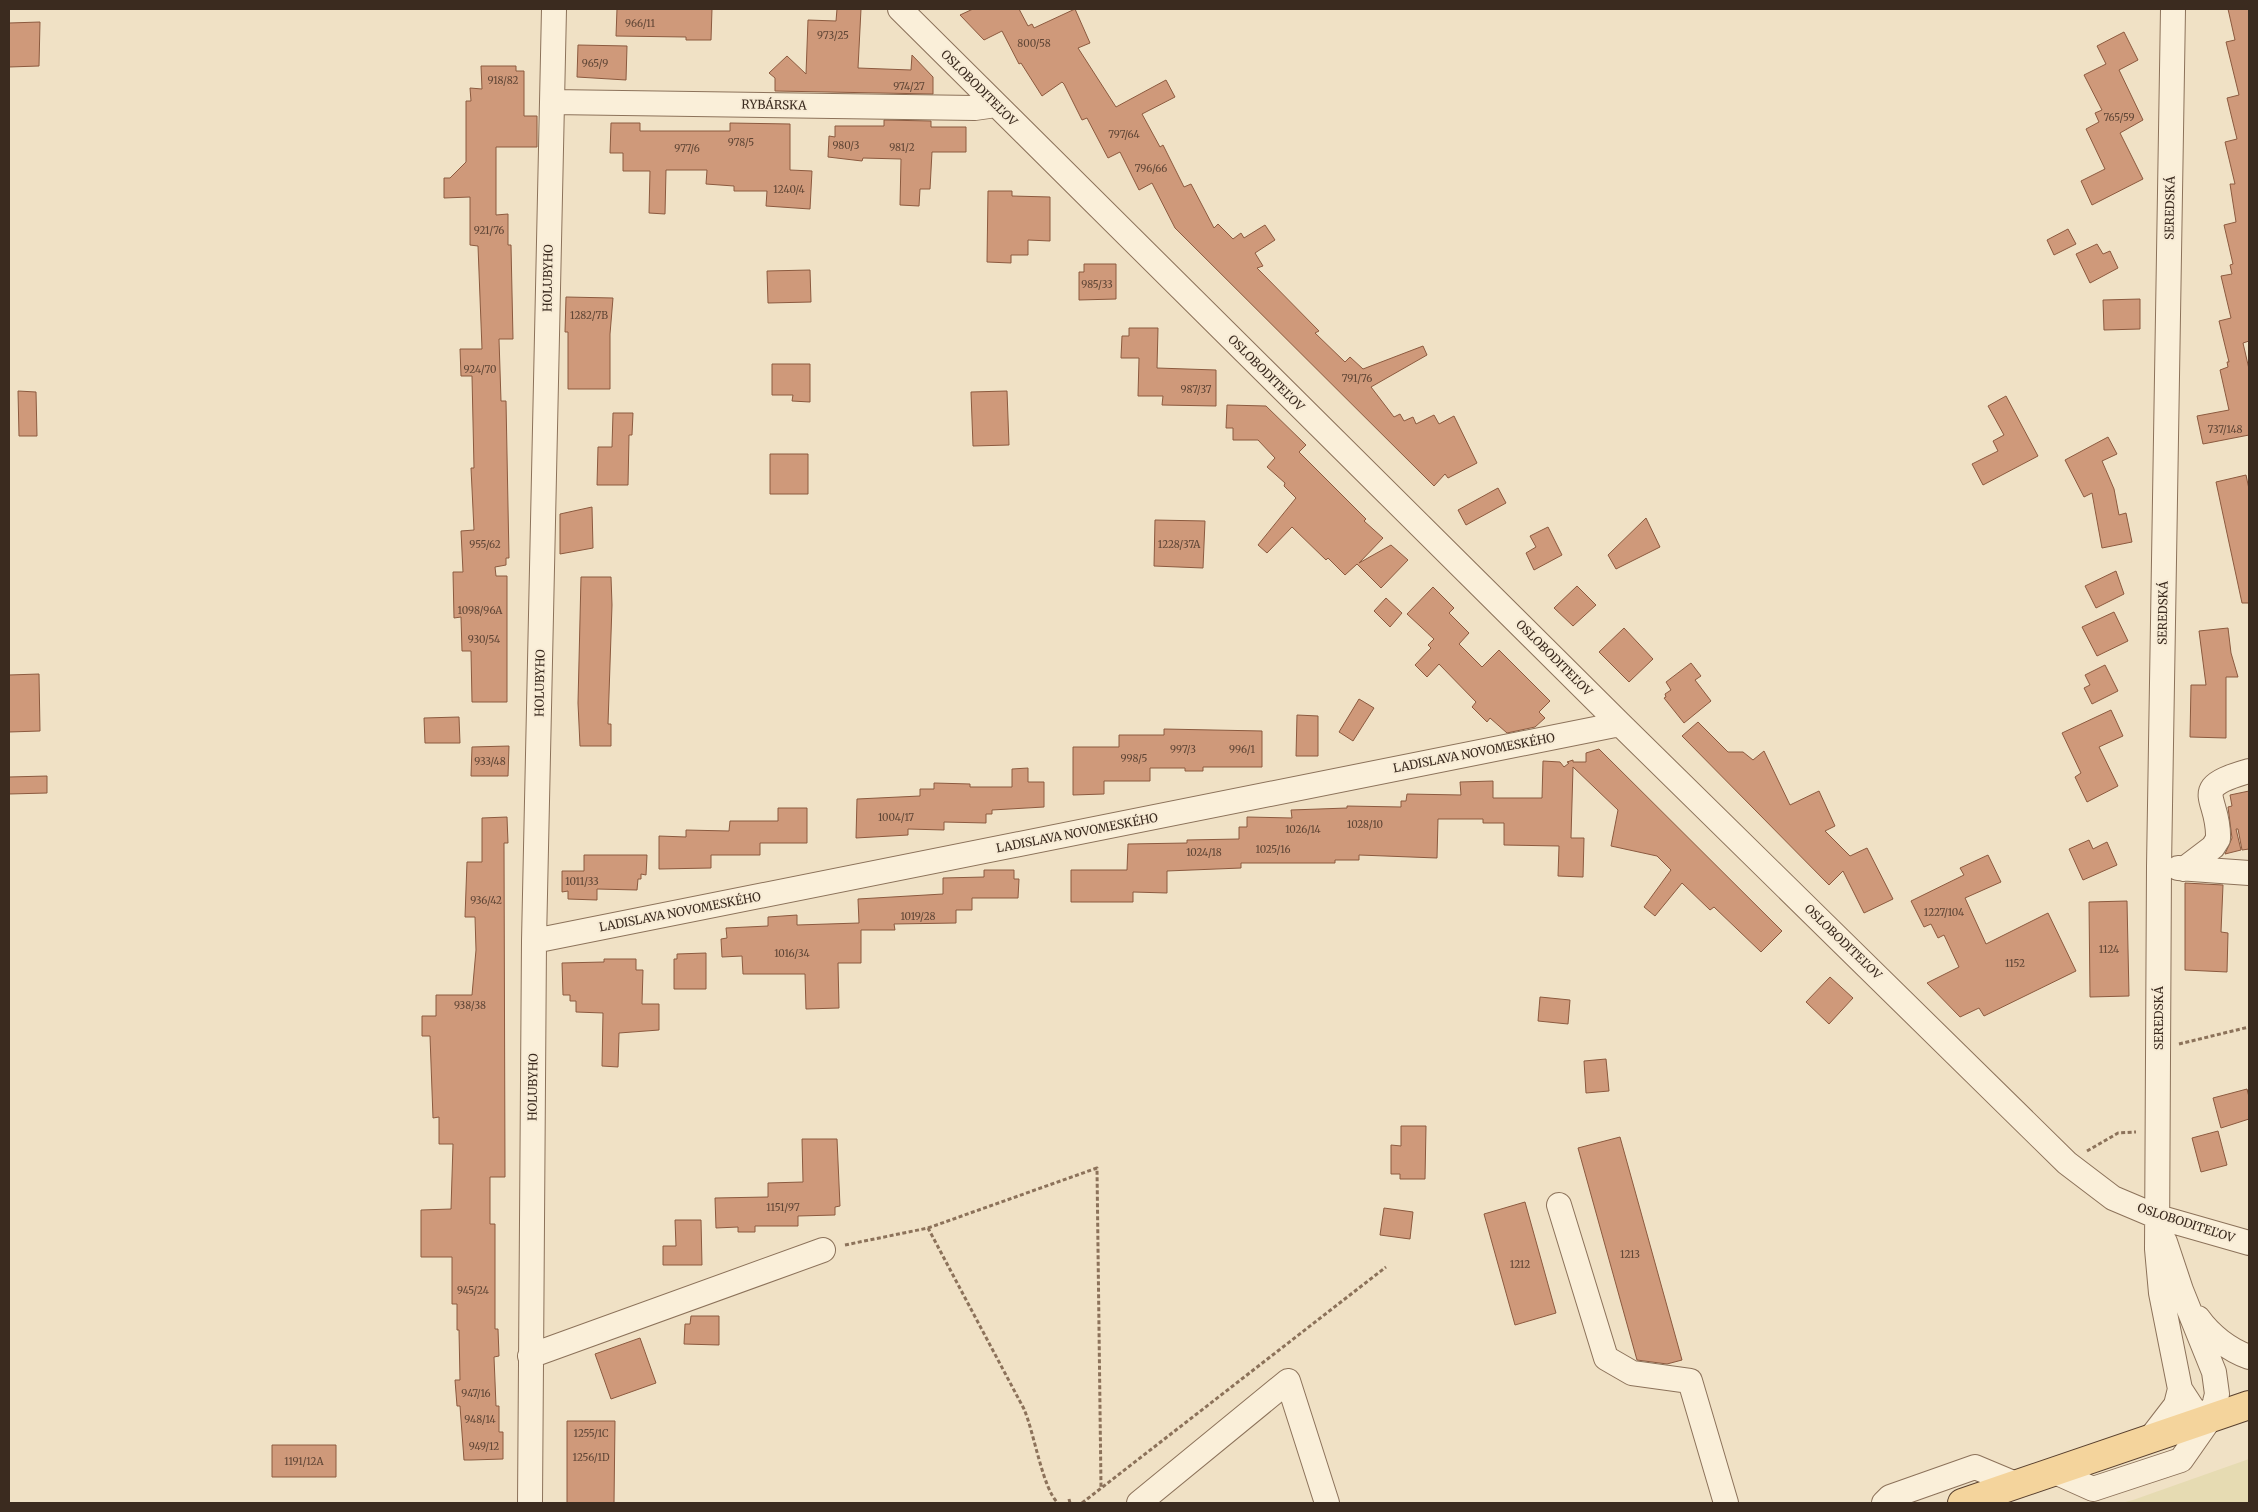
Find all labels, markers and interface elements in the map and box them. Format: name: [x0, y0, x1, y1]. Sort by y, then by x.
house number: 966/11: [625, 17, 656, 30]
house number: 973/25: [817, 29, 849, 42]
house number: 800/58: [1017, 37, 1051, 50]
street label: OSLOBODITEĽOV: [938, 46, 1021, 130]
house number: 965/9: [582, 57, 608, 70]
house number: 918/82: [488, 74, 518, 87]
house number: 974/27: [893, 80, 925, 93]
street label: RYBÁRSKA: [741, 96, 807, 113]
house number: 765/59: [2103, 111, 2135, 124]
house number: 797/64: [1108, 128, 1140, 141]
house number: 978/5: [728, 136, 754, 149]
house number: 980/3: [832, 139, 860, 152]
house number: 981/2: [889, 141, 915, 154]
house number: 977/6: [674, 142, 700, 155]
house number: 796/66: [1135, 162, 1167, 175]
street label: SEREDSKÁ: [2161, 175, 2178, 240]
house number: 1240/4: [773, 183, 805, 196]
house number: 921/76: [474, 224, 504, 237]
street label: HOLUBYHO: [539, 244, 556, 312]
house number: 985/33: [1081, 278, 1113, 291]
house number: 1282/7B: [570, 309, 608, 322]
street label: OSLOBODITEĽOV: [1225, 331, 1308, 415]
house number: 924/70: [464, 363, 497, 376]
house number: 791/76: [1342, 372, 1372, 385]
house number: 987/37: [1181, 383, 1212, 396]
house number: 737/148: [2207, 423, 2243, 436]
house number: 955/62: [469, 538, 501, 551]
house number: 1228/37A: [1158, 538, 1201, 551]
street label: SEREDSKÁ: [2154, 580, 2171, 645]
house number: 1098/96A: [458, 604, 503, 617]
street label: OSLOBODITEĽOV: [1513, 616, 1596, 700]
house number: 930/54: [468, 633, 500, 646]
street label: HOLUBYHO: [531, 649, 548, 717]
street label: LADISLAVA NOVOMESKÉHO: [1392, 729, 1556, 776]
house number: 997/3: [1170, 743, 1196, 756]
house number: 996/1: [1229, 743, 1255, 756]
house number: 998/5: [1121, 752, 1148, 765]
house number: 933/48: [474, 755, 506, 768]
street label: LADISLAVA NOVOMESKÉHO: [995, 809, 1159, 856]
house number: 1004/17: [878, 811, 914, 824]
house number: 1028/10: [1347, 818, 1383, 831]
house number: 1026/14: [1285, 823, 1321, 836]
house number: 1025/16: [1256, 843, 1290, 856]
house number: 1024/18: [1186, 846, 1222, 859]
house number: 1011/33: [565, 875, 599, 888]
street label: LADISLAVA NOVOMESKÉHO: [598, 888, 762, 935]
house number: 936/42: [470, 894, 502, 907]
street label: OSLOBODITEĽOV: [1802, 901, 1886, 983]
house number: 1227/104: [1924, 906, 1964, 919]
house number: 1019/28: [901, 910, 936, 923]
house number: 1124: [2099, 943, 2119, 956]
house number: 1016/34: [774, 947, 810, 960]
house number: 1152: [2005, 957, 2025, 970]
street label: SEREDSKÁ: [2151, 985, 2166, 1050]
house number: 938/38: [454, 999, 486, 1012]
street label: HOLUBYHO: [524, 1053, 541, 1121]
street label: OSLOBODITEĽOV: [2136, 1200, 2238, 1246]
house number: 1151/97: [766, 1201, 800, 1214]
house number: 1213: [1620, 1248, 1640, 1261]
house number: 1212: [1510, 1258, 1530, 1271]
house number: 945/24: [457, 1284, 489, 1297]
house number: 947/16: [461, 1387, 491, 1400]
house number: 948/14: [464, 1413, 496, 1426]
house number: 1255/1C: [574, 1427, 609, 1440]
house number: 949/12: [469, 1440, 499, 1453]
house number: 1256/1D: [573, 1451, 610, 1464]
house number: 1191/12A: [284, 1455, 325, 1468]

